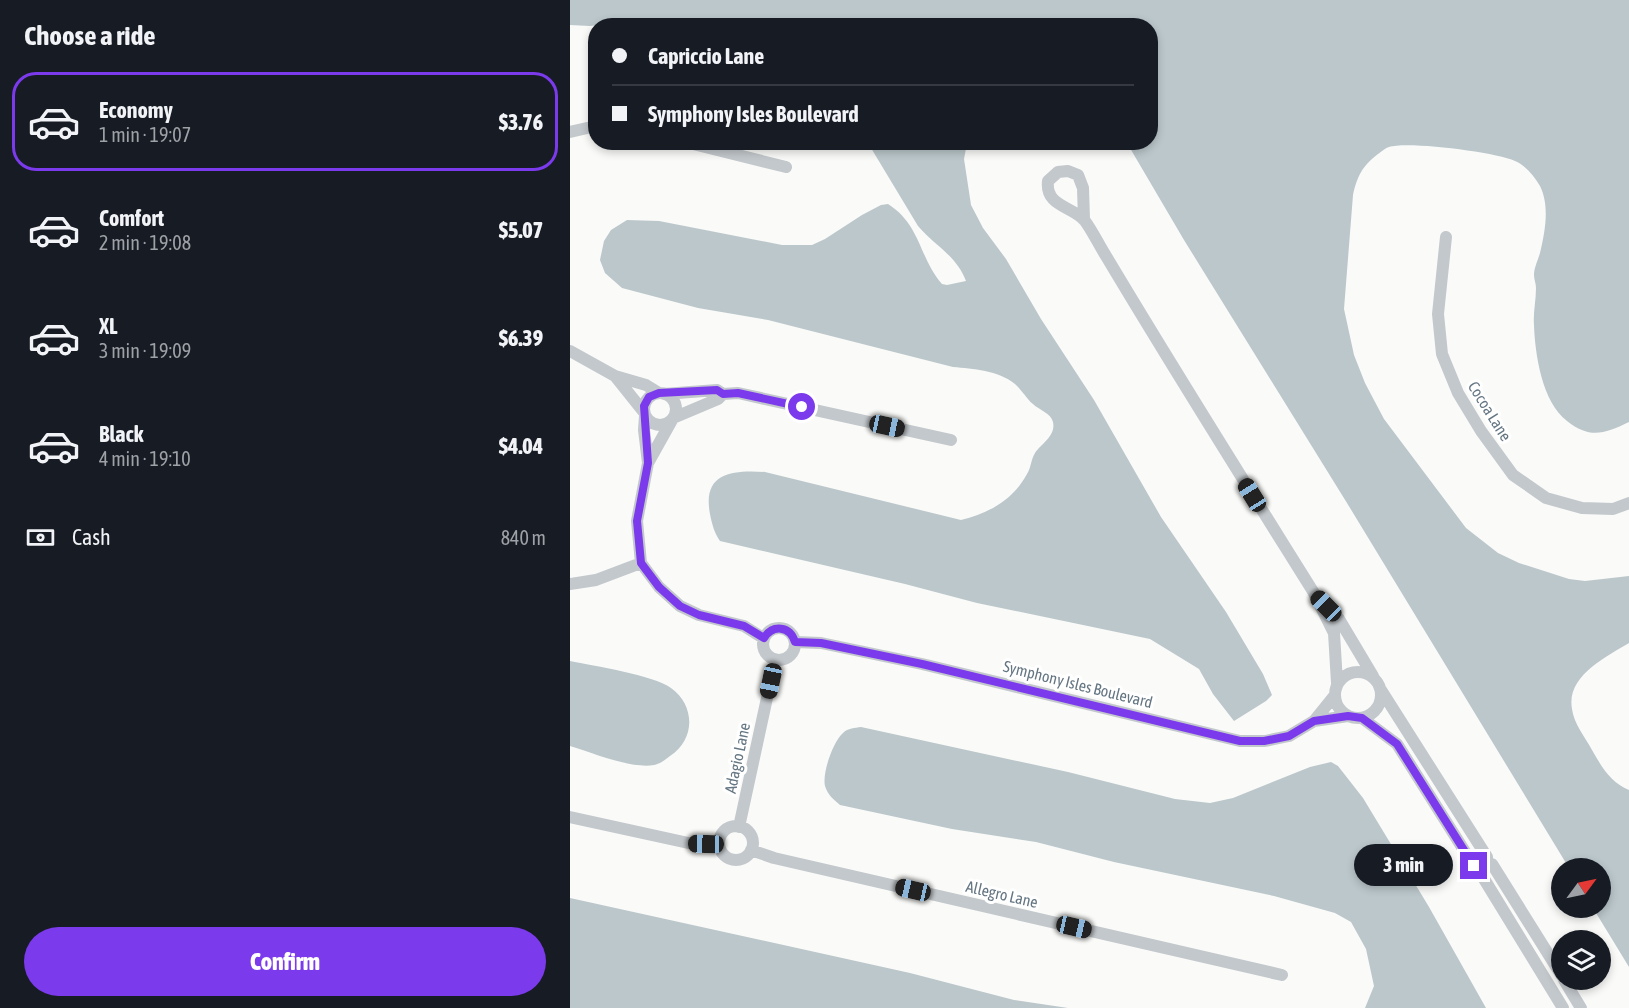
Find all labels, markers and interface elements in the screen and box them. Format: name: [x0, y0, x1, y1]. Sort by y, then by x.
text: Choose a ride: [24, 20, 156, 51]
text: Capriccio Lane: [648, 43, 764, 69]
icon: car: [27, 95, 81, 149]
text: Economy: [99, 97, 173, 123]
text: Symphony Isles Boulevard: [648, 101, 859, 127]
text: $3.76: [499, 109, 543, 135]
text: 1 min · 19:07: [99, 123, 191, 146]
icon: car: [27, 203, 81, 257]
text: Comfort: [99, 205, 164, 231]
text: $5.07: [499, 217, 543, 243]
text: 2 min · 19:08: [99, 231, 191, 254]
icon: car: [27, 311, 81, 365]
text: XL: [99, 313, 117, 339]
text: $6.39: [499, 325, 543, 351]
text: 3 min · 19:09: [99, 339, 191, 362]
street label: Cocoa Lane: [1465, 378, 1515, 444]
route start: [788, 393, 815, 420]
car: [868, 413, 906, 439]
icon: car: [27, 419, 81, 473]
text: Black: [99, 421, 143, 447]
text: $4.04: [499, 433, 543, 459]
text: 4 min · 19:10: [99, 447, 191, 470]
car: [1235, 475, 1269, 515]
icon: cash: [24, 521, 57, 554]
text: Cash: [72, 524, 111, 550]
text: 840 m: [501, 526, 546, 549]
car: [1307, 587, 1345, 625]
street label: Symphony Isles Boulevard: [1001, 657, 1154, 712]
car: [758, 662, 784, 700]
street label: Adagio Lane: [721, 721, 754, 795]
car: [688, 835, 724, 853]
callout: 3 min: [1354, 845, 1453, 887]
route end: [1460, 852, 1487, 879]
text: 3 min: [1383, 853, 1424, 876]
north arrow: [1551, 858, 1611, 918]
map controls: [1551, 858, 1611, 990]
car: [893, 877, 933, 903]
street label: Allegro Lane: [964, 877, 1040, 912]
car: [1054, 914, 1094, 940]
button: Confirm: [24, 927, 546, 996]
button: layers: [1551, 930, 1611, 990]

